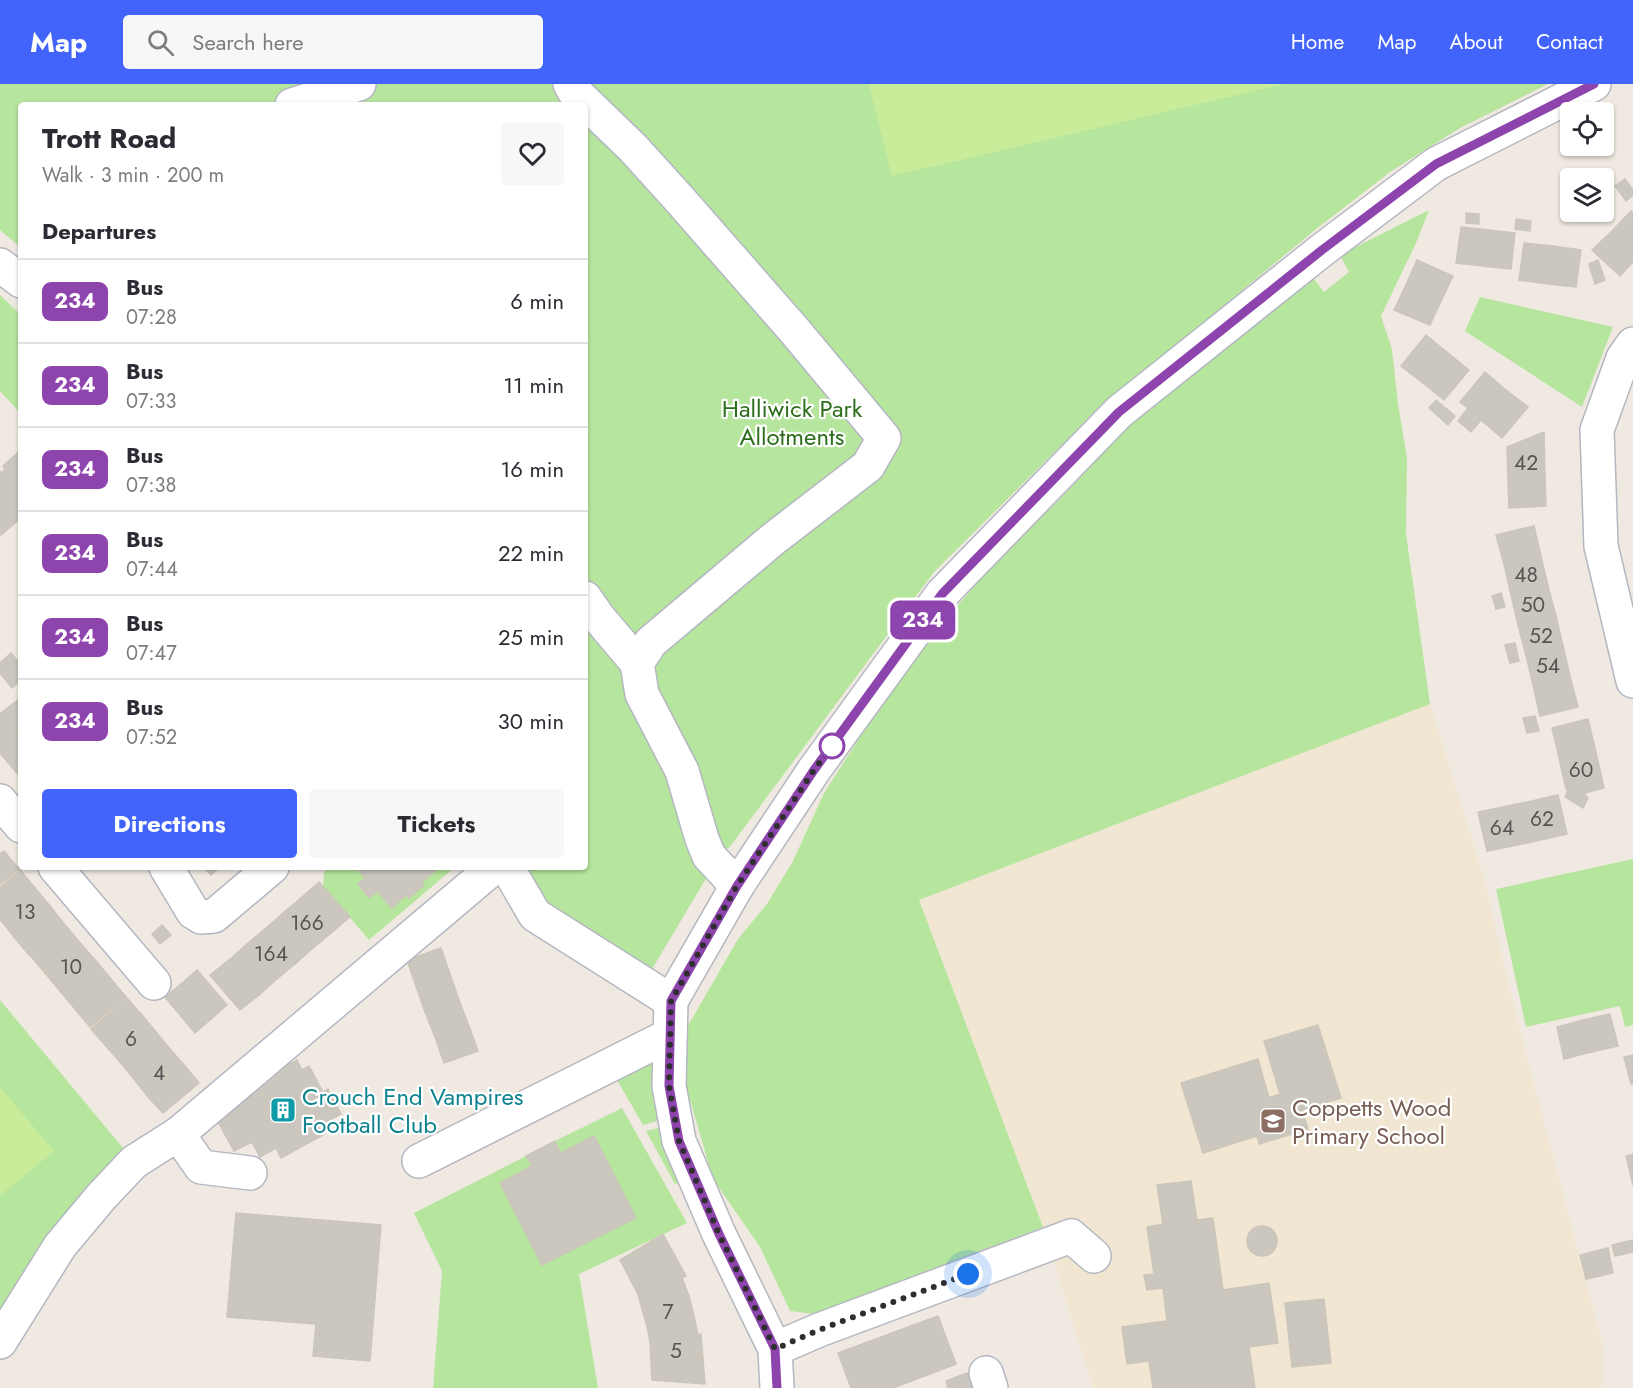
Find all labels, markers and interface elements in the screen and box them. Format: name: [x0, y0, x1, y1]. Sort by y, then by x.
search box: [123, 15, 543, 69]
text: Map: [30, 22, 87, 63]
icon: search: [144, 26, 177, 59]
text: Search here: [192, 26, 304, 58]
text: Home: [1291, 27, 1344, 57]
text: Map: [1377, 27, 1417, 57]
text: About: [1450, 27, 1503, 57]
text: Contact: [1536, 27, 1603, 57]
map controls: [1560, 102, 1614, 222]
button: locate: [1560, 102, 1614, 156]
text: Trott Road: [42, 118, 176, 159]
button: heart: [501, 122, 564, 185]
text: Walk · 3 min · 200 m: [42, 161, 224, 190]
button: layers: [1560, 168, 1614, 222]
text: Departures: [42, 215, 156, 247]
text: Bus: [126, 271, 163, 303]
text: 6 min: [510, 285, 564, 317]
text: 234: [54, 286, 96, 316]
text: 07:28: [126, 303, 177, 332]
text: Bus: [126, 355, 163, 387]
text: 11 min: [503, 369, 564, 401]
text: 234: [54, 370, 96, 400]
text: 07:33: [126, 387, 176, 416]
park label: Halliwick Park Allotments: [722, 391, 863, 454]
text: Bus: [126, 439, 163, 471]
house number: 42: [1514, 448, 1538, 478]
text: 16 min: [500, 453, 564, 485]
text: 234: [54, 454, 96, 484]
text: 07:38: [126, 471, 176, 500]
text: Bus: [126, 523, 163, 555]
text: 22 min: [498, 537, 564, 569]
text: 234: [54, 538, 96, 568]
text: 07:44: [126, 555, 178, 584]
house number: 48: [1514, 560, 1538, 590]
house number: 50: [1521, 590, 1545, 620]
line badge: 234: [888, 600, 958, 640]
text: 234: [902, 605, 944, 635]
text: Bus: [126, 607, 163, 639]
text: 25 min: [498, 621, 564, 653]
house number: 52: [1529, 621, 1553, 651]
text: 234: [54, 622, 96, 652]
text: 07:47: [126, 639, 177, 668]
house number: 54: [1536, 651, 1560, 681]
text: Bus: [126, 691, 163, 723]
text: 30 min: [498, 705, 564, 737]
text: 234: [54, 706, 96, 736]
text: 07:52: [126, 723, 177, 752]
unlabelled marker: [819, 733, 845, 759]
house number: 60: [1569, 755, 1593, 785]
button: Directions: [42, 789, 297, 858]
button: Tickets: [309, 789, 564, 858]
house number: 62: [1530, 804, 1554, 834]
house number: 64: [1490, 813, 1514, 843]
house number: 13: [15, 897, 35, 927]
house number: 166: [290, 908, 324, 938]
house number: 164: [254, 939, 288, 969]
house number: 10: [60, 952, 82, 982]
house number: 6: [125, 1024, 137, 1054]
house number: 4: [153, 1058, 165, 1088]
place label: Crouch End Vampires Football Club: [302, 1079, 524, 1142]
place label: Coppetts Wood Primary School: [1292, 1090, 1451, 1153]
building icon: Crouch End Vampires Football Club: [268, 1095, 298, 1125]
school or university icon: Coppetts Wood Primary School: [1258, 1106, 1288, 1136]
your location: [953, 1259, 983, 1289]
house number: 7: [662, 1297, 674, 1327]
house number: 5: [670, 1336, 682, 1366]

